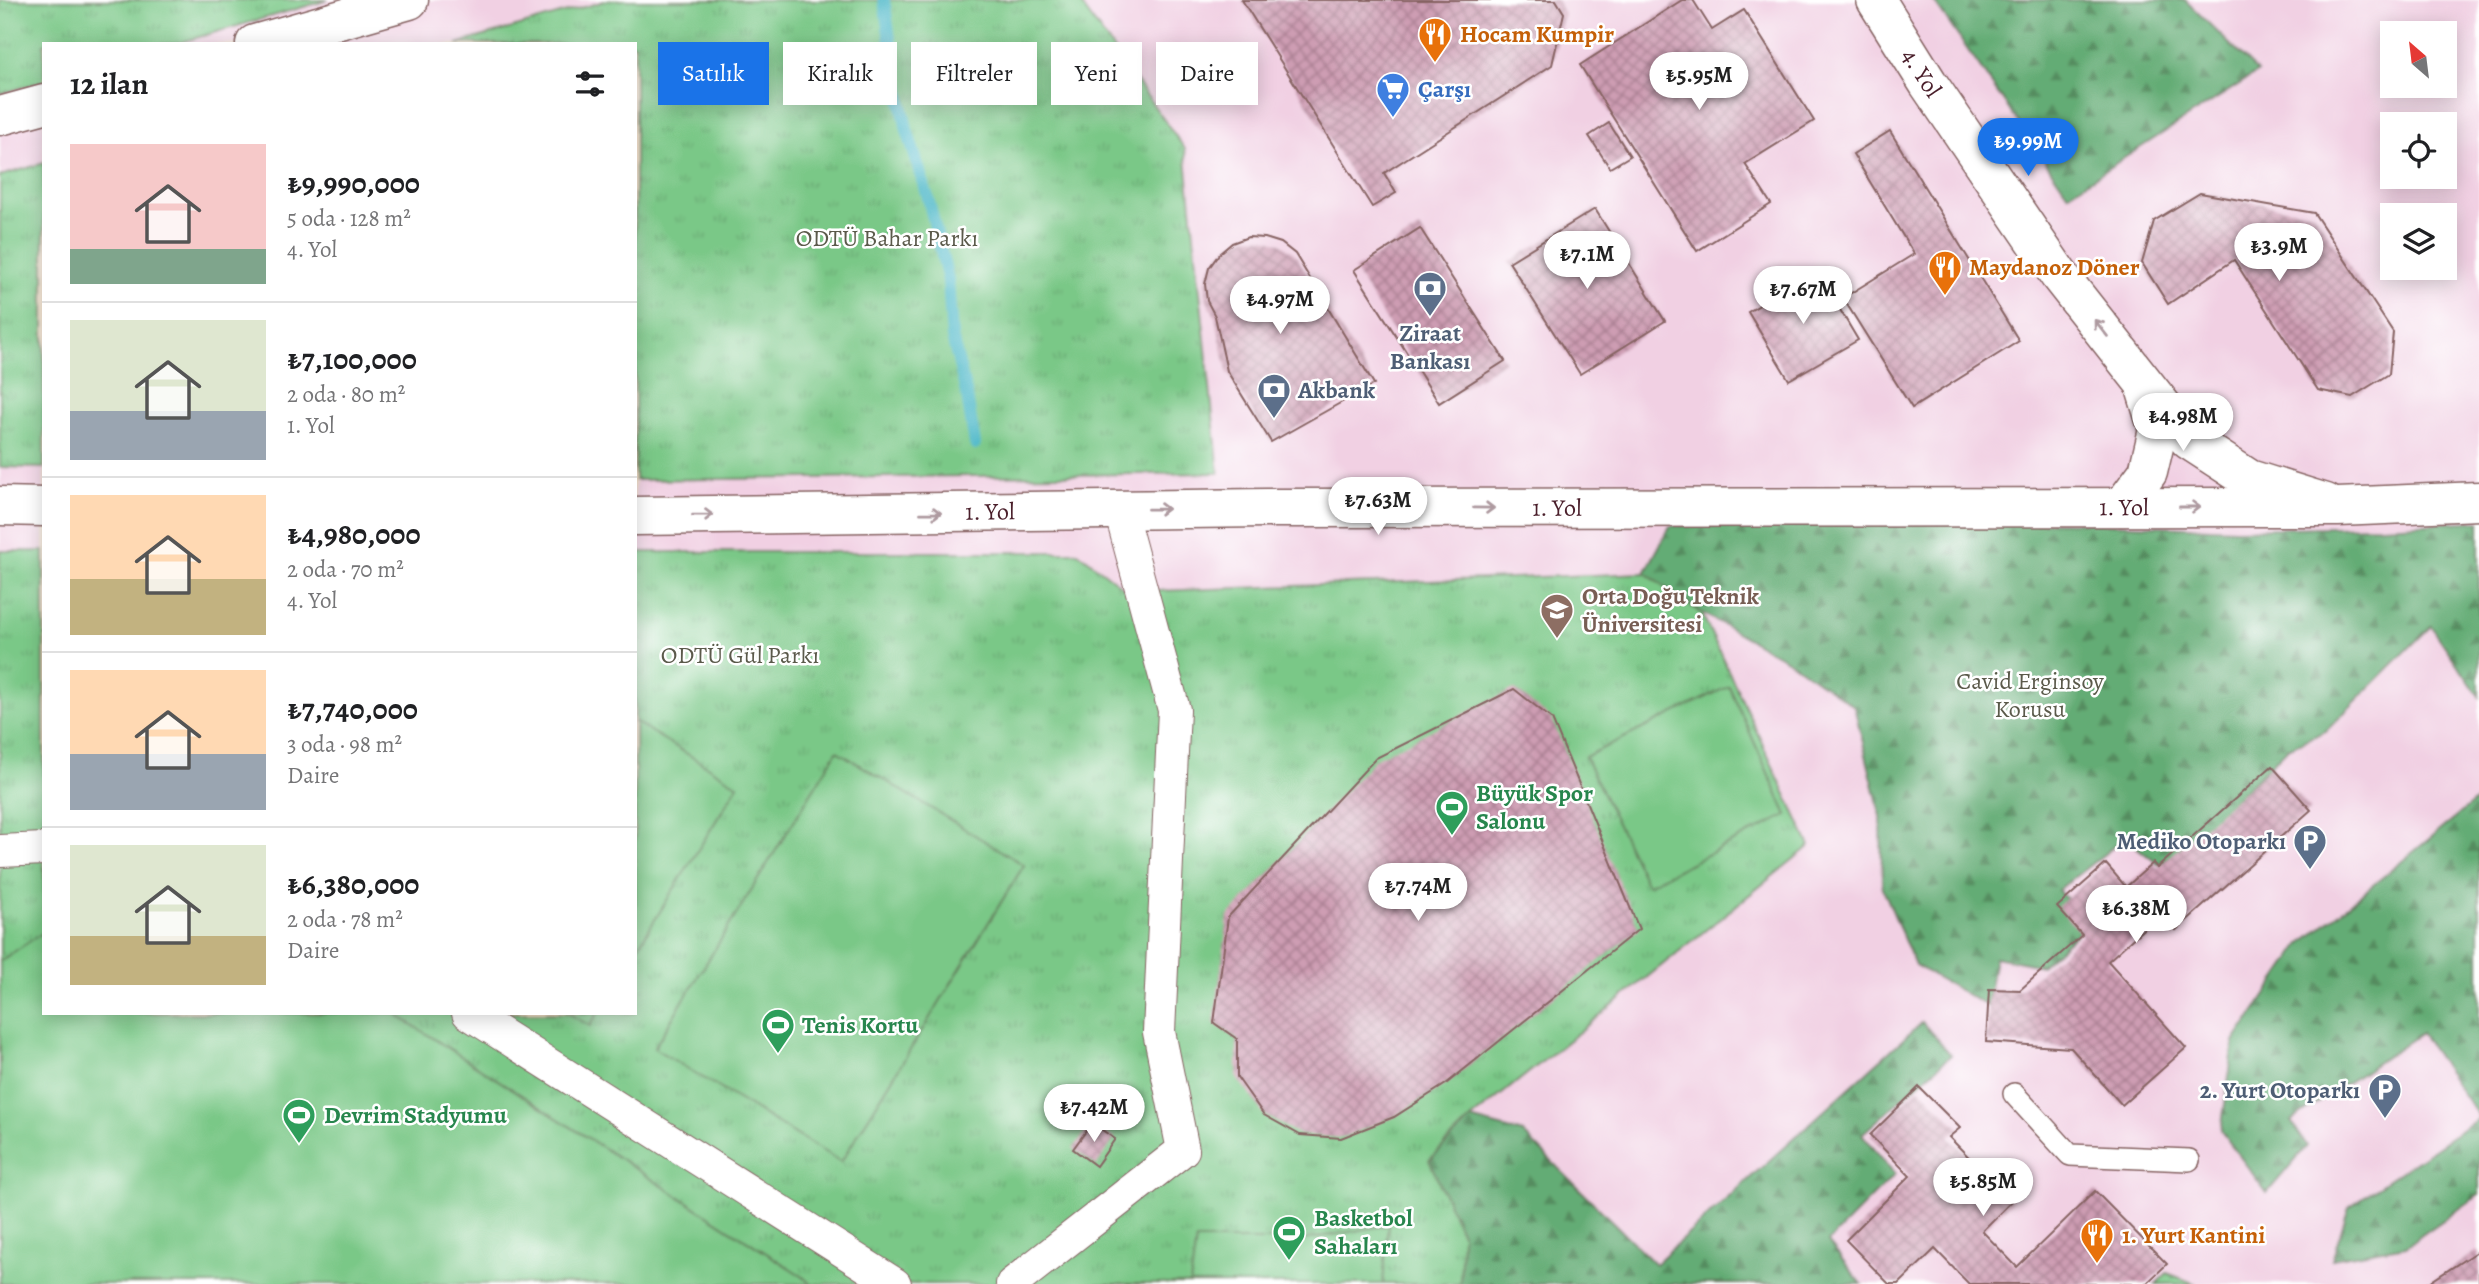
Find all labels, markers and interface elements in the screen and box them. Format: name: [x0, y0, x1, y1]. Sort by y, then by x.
restaurant icon: Hocam Kumpir: [1416, 15, 1454, 64]
place label: Hocam Kumpir: [1460, 18, 1614, 50]
north arrow: [2380, 21, 2457, 98]
map controls: [2380, 21, 2457, 280]
chip: Satılık: [658, 42, 769, 105]
chip: Kiralık: [783, 42, 897, 105]
chip: Filtreler: [911, 42, 1037, 105]
chip: Yeni: [1051, 42, 1142, 105]
chip: Daire: [1156, 42, 1258, 105]
street label: 4. Yol: [1894, 42, 1949, 104]
pin: ₺5.95M: [1642, 52, 1756, 112]
text: ₺5.95M: [1665, 59, 1733, 90]
text: 12 ilan: [70, 64, 148, 104]
icon: filters: [571, 65, 609, 103]
supermarket icon: Çarşı: [1374, 70, 1412, 119]
place label: Çarşı: [1418, 73, 1471, 105]
button: locate: [2380, 112, 2457, 189]
pin: ₺9.99M: [1971, 118, 2085, 178]
text: ₺9.99M: [1994, 125, 2062, 156]
text: ₺9,990,000: [287, 163, 420, 203]
icon: home: [126, 172, 210, 256]
text: 5 oda · 128 m²: [287, 203, 411, 234]
button: layers: [2380, 203, 2457, 280]
park label: ODTÜ Bahar Parkı: [796, 222, 978, 254]
pin: ₺3.9M: [2230, 224, 2328, 283]
text: ₺3.9M: [2250, 230, 2308, 261]
pin: ₺7.1M: [1538, 232, 1636, 291]
text: 4. Yol: [287, 234, 337, 265]
text: ₺7.1M: [1560, 238, 1614, 269]
restaurant icon: Maydanoz Döner: [1926, 248, 1964, 297]
place label: Maydanoz Döner: [1969, 251, 2140, 283]
pin: ₺7.67M: [1746, 266, 1860, 326]
bank icon: Ziraat Bankası: [1411, 269, 1449, 318]
text: ₺7.67M: [1769, 273, 1837, 304]
pin: ₺4.97M: [1223, 276, 1337, 336]
text: ₺4.97M: [1246, 283, 1314, 314]
place label: Ziraat Bankası: [1390, 317, 1470, 377]
one-way arrow: [2094, 320, 2109, 338]
text: ₺7,100,000: [287, 339, 417, 379]
icon: home: [126, 348, 210, 432]
bank icon: Akbank: [1255, 371, 1293, 420]
place label: Akbank: [1297, 374, 1376, 406]
text: 2 oda · 80 m²: [287, 379, 405, 410]
pin: ₺4.98M: [2126, 393, 2240, 453]
text: ₺4.98M: [2148, 400, 2218, 431]
text: 1. Yol: [287, 410, 335, 441]
pin: ₺7.63M: [1321, 477, 1435, 537]
text: ₺7.63M: [1344, 484, 1412, 515]
street label: 1. Yol: [2099, 491, 2149, 523]
street label: 1. Yol: [1532, 492, 1582, 524]
street label: 1. Yol: [965, 495, 1015, 528]
one-way arrow: [2178, 500, 2201, 514]
one-way arrow: [1472, 501, 1495, 515]
one-way arrow: [1147, 503, 1170, 516]
one-way arrow: [919, 506, 942, 520]
one-way arrow: [692, 509, 715, 522]
text: ₺4,980,000: [287, 514, 421, 554]
icon: home: [126, 523, 210, 607]
text: 2 oda · 70 m²: [287, 554, 404, 585]
place label: Orta Doğu Teknik Üniversitesi: [1582, 580, 1760, 640]
text: 4. Yol: [287, 585, 337, 616]
school or university icon: Orta Doğu Teknik Üniversitesi: [1538, 591, 1576, 640]
park label: ODTÜ Gül Parkı: [661, 639, 819, 671]
park label: Cavid Erginsoy Korusu: [1956, 665, 2104, 725]
text: ₺7,740,000: [287, 689, 418, 729]
icon: home: [126, 698, 210, 782]
text: 3 oda · 98 m²: [287, 729, 402, 760]
text: Daire: [287, 760, 339, 791]
place label: Büyük Spor Salonu: [1476, 777, 1593, 837]
sports icon: Büyük Spor Salonu: [1433, 788, 1471, 837]
parking icon: Mediko Otoparkı: [2291, 822, 2329, 871]
place label: Mediko Otoparkı: [2117, 825, 2286, 857]
text: ₺6,380,000: [287, 864, 419, 904]
pin: ₺7.74M: [1361, 864, 1475, 923]
text: ₺7.74M: [1384, 870, 1452, 901]
icon: home: [126, 873, 210, 957]
pin: ₺6.38M: [2079, 886, 2193, 945]
text: ₺6.38M: [2102, 892, 2170, 923]
text: 2 oda · 78 m²: [287, 904, 403, 935]
text: Daire: [287, 935, 339, 966]
sports icon: Tenis Kortu: [759, 1006, 797, 1055]
place label: Tenis Kortu: [802, 1009, 919, 1041]
parking icon: 2. Yurt Otoparkı: [2366, 1071, 2404, 1120]
place label: 2. Yurt Otoparkı: [2200, 1074, 2360, 1106]
pin: ₺7.42M: [1037, 1084, 1151, 1144]
text: ₺7.42M: [1060, 1091, 1128, 1122]
sports icon: Devrim Stadyumu: [280, 1096, 318, 1145]
place label: Devrim Stadyumu: [324, 1099, 508, 1131]
pin: ₺5.85M: [1926, 1158, 2040, 1218]
text: ₺5.85M: [1949, 1165, 2017, 1196]
place label: Basketbol Sahaları: [1314, 1202, 1413, 1262]
sports icon: Basketbol Sahaları: [1270, 1213, 1308, 1262]
restaurant icon: 1. Yurt Kantini: [2078, 1216, 2116, 1265]
place label: 1. Yurt Kantini: [2122, 1219, 2265, 1251]

